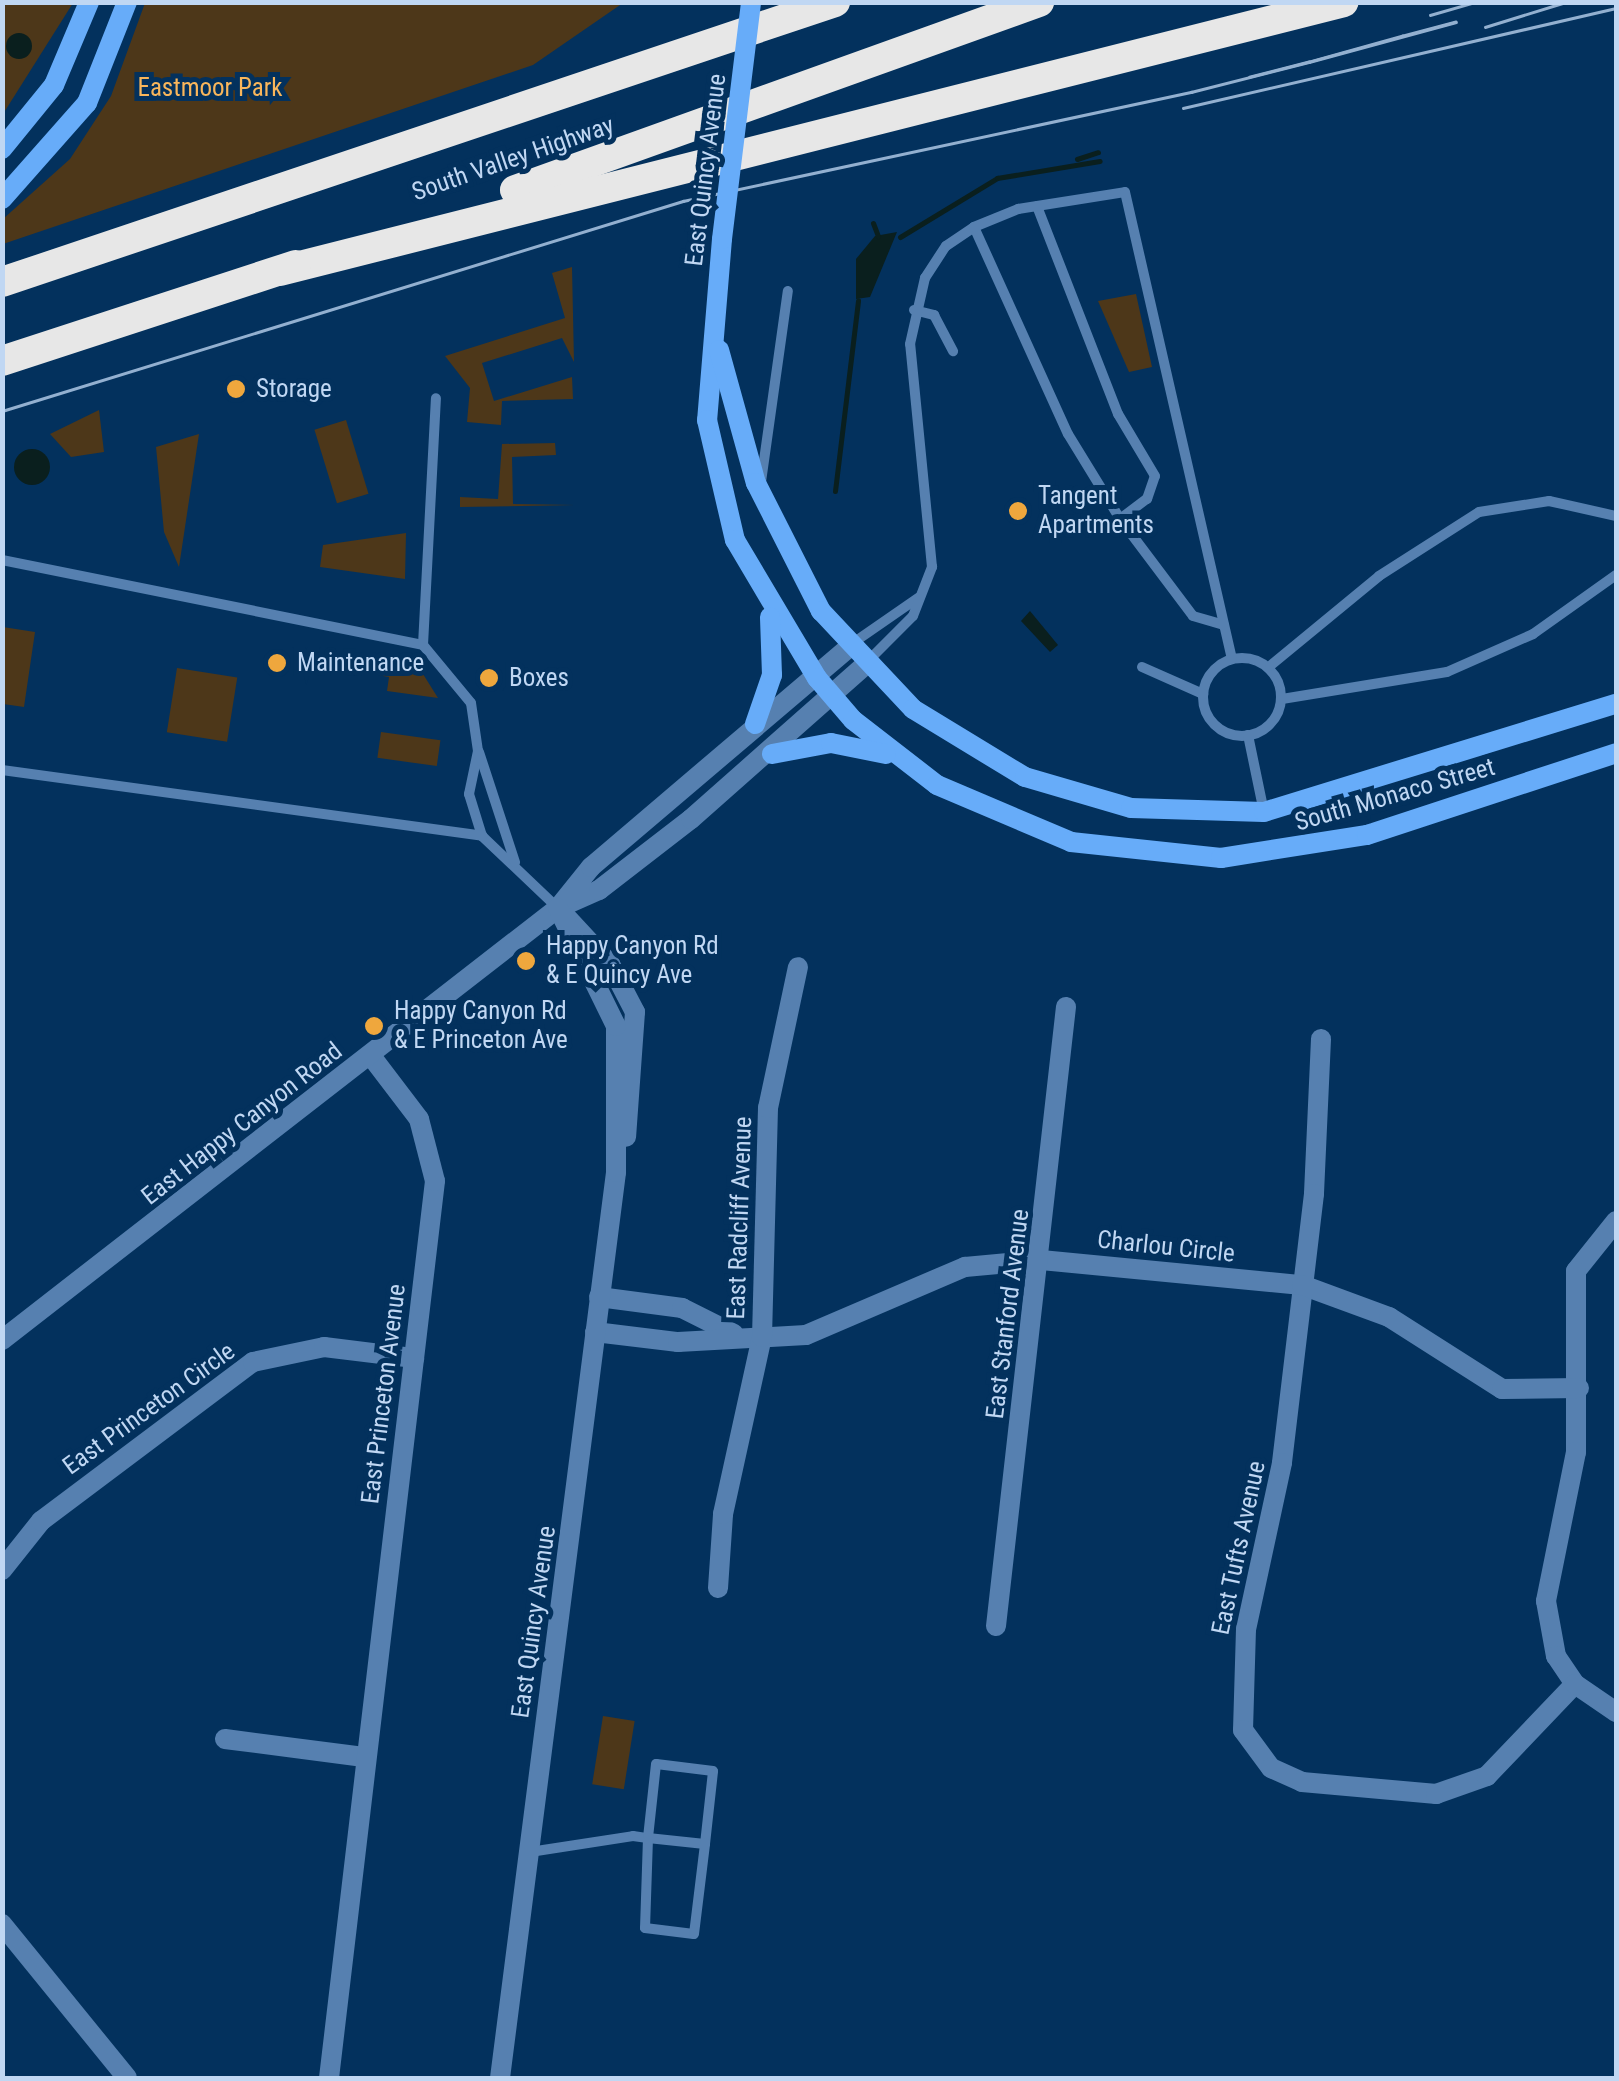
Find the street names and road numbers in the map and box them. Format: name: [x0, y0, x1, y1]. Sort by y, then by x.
street label: East Quincy Avenue: [679, 72, 733, 268]
street label: South Valley Highway: [408, 110, 618, 208]
street label: South Monaco Street: [1292, 752, 1498, 838]
street label: East Happy Canyon Road: [136, 1036, 348, 1212]
street label: East Radcliff Avenue: [721, 1116, 759, 1320]
street label: East Stanford Avenue: [980, 1207, 1036, 1421]
street label: Charlou Circle: [1096, 1225, 1236, 1269]
street label: East Princeton Avenue: [356, 1282, 412, 1506]
street label: East Princeton Circle: [57, 1337, 241, 1481]
street label: East Tufts Avenue: [1206, 1458, 1272, 1638]
street label: East Quincy Avenue: [506, 1524, 562, 1720]

